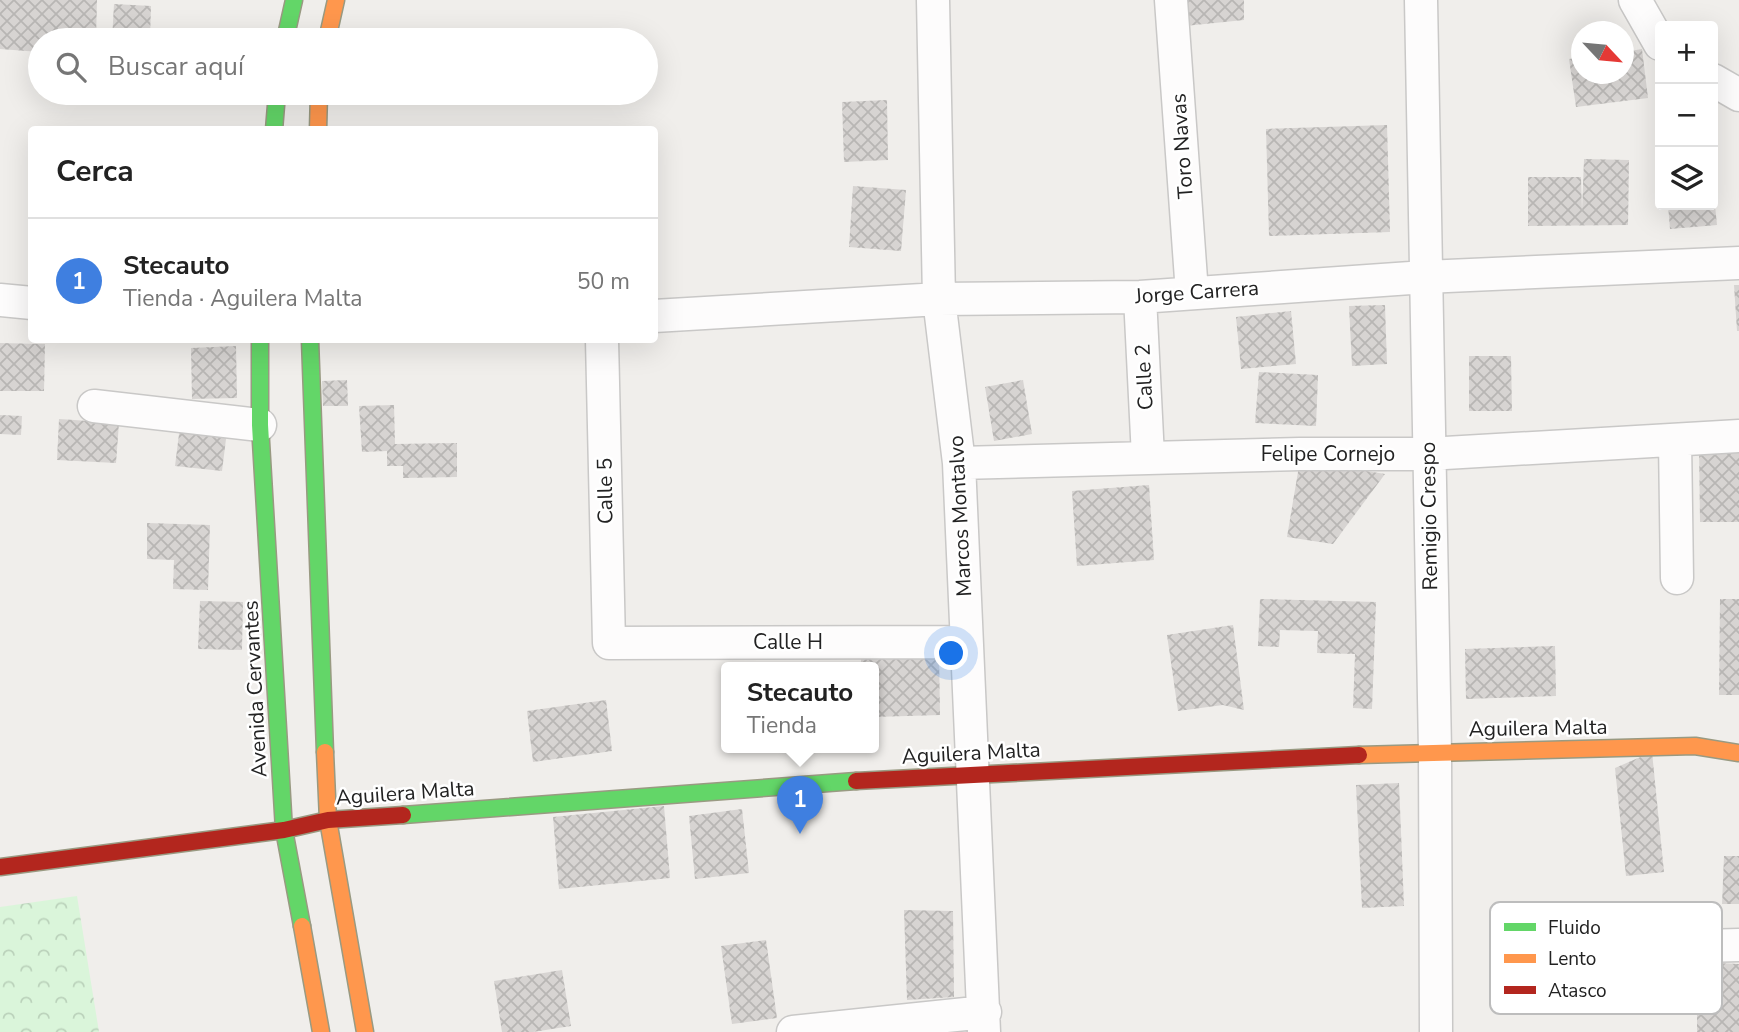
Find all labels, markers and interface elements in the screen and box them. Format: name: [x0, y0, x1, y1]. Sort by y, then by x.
north arrow: [1571, 21, 1634, 84]
map controls: [1655, 21, 1718, 210]
button: +: [1655, 21, 1718, 84]
search box: [28, 28, 658, 105]
icon: search: [52, 48, 90, 86]
text: Buscar aquí: [108, 49, 244, 84]
button: −: [1655, 84, 1718, 147]
street label: Toro Navas: [1164, 92, 1200, 200]
button: layers: [1655, 147, 1718, 210]
text: Cerca: [56, 151, 134, 192]
text: Stecauto: [123, 248, 230, 283]
text: 1: [72, 266, 86, 297]
text: 50 m: [577, 266, 630, 297]
street label: Jorge Carrera: [1133, 274, 1260, 310]
text: Tienda · Aguilera Malta: [123, 283, 362, 314]
street label: Calle 2: [1128, 343, 1160, 411]
street label: Marcos Montalvo: [942, 435, 978, 597]
street label: Felipe Cornejo: [1261, 440, 1395, 468]
street label: Remigio Crespo: [1414, 441, 1444, 591]
street label: Calle 5: [590, 458, 620, 524]
street label: Avenida Cervantes: [236, 600, 274, 778]
street label: Calle H: [753, 628, 823, 656]
your location: [934, 636, 968, 670]
popup: [721, 662, 879, 753]
text: Stecauto: [747, 675, 853, 710]
text: Tienda: [747, 710, 817, 741]
street label: Aguilera Malta: [1468, 713, 1608, 743]
street label: Aguilera Malta: [901, 735, 1041, 771]
street label: Aguilera Malta: [335, 774, 475, 812]
pin: 1: [777, 776, 823, 834]
legend: [1490, 902, 1722, 1014]
text: Fluido: [1548, 915, 1601, 941]
text: Lento: [1548, 946, 1596, 972]
text: Atasco: [1548, 978, 1607, 1004]

